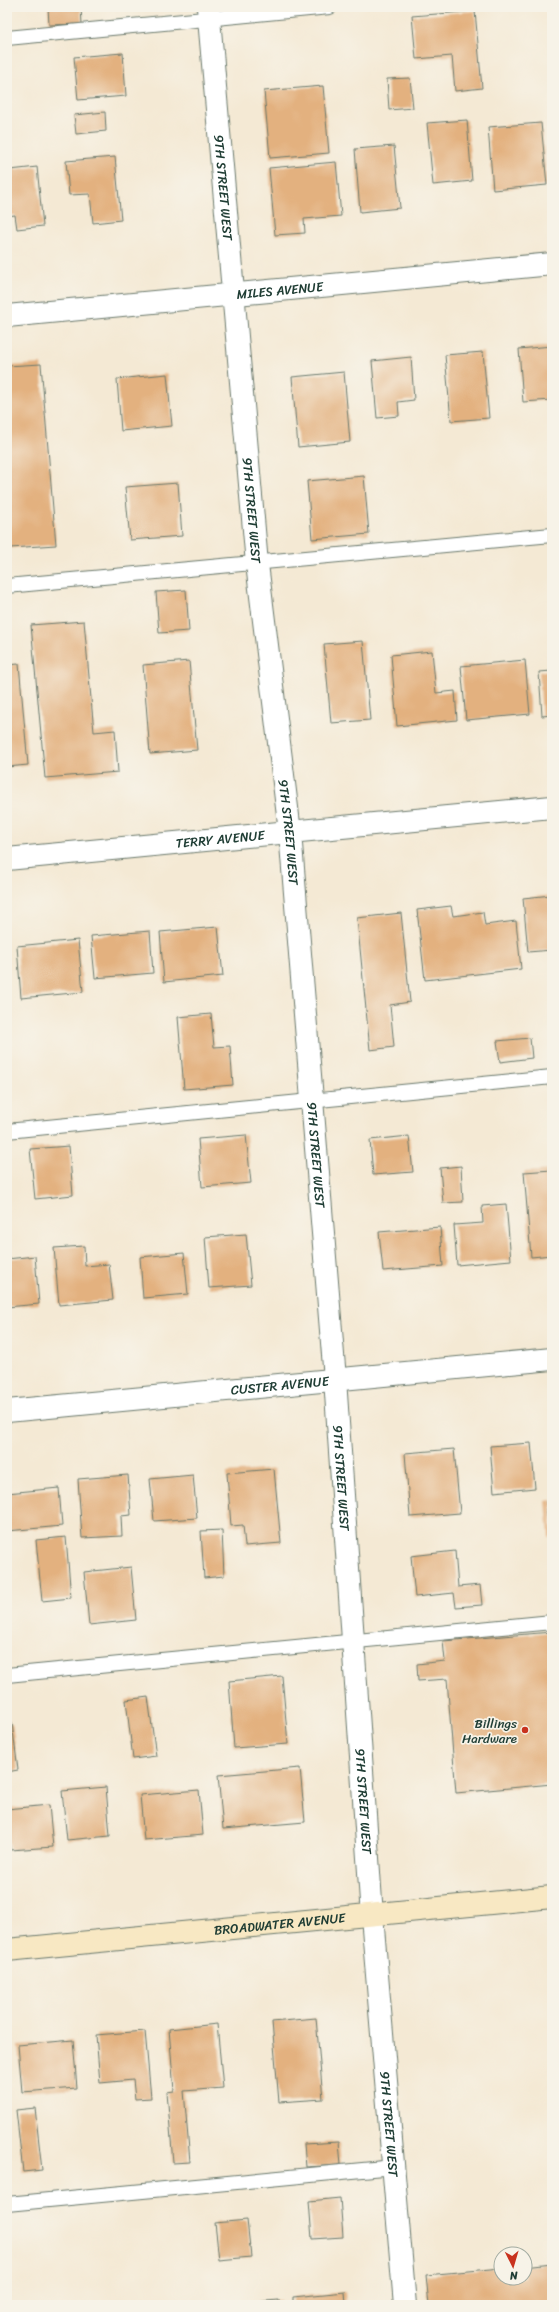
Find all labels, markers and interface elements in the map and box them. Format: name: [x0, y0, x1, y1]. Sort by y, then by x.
street label: 9TH STREET WEST: [208, 133, 240, 243]
street label: MILES AVENUE: [236, 274, 325, 306]
street label: 9TH STREET WEST: [236, 456, 268, 565]
street label: 9TH STREET WEST: [272, 778, 306, 887]
street label: TERRY AVENUE: [175, 823, 266, 854]
street label: 9TH STREET WEST: [301, 1101, 332, 1210]
street label: CUSTER AVENUE: [230, 1369, 330, 1401]
street label: 9TH STREET WEST: [327, 1424, 357, 1533]
place label: Billings Hardware: [462, 1712, 517, 1750]
marker: Billings Hardware: [520, 1725, 530, 1735]
street label: 9TH STREET WEST: [349, 1747, 379, 1856]
street label: BROADWATER AVENUE: [213, 1906, 347, 1941]
street label: 9TH STREET WEST: [374, 2070, 406, 2179]
north arrow: [493, 2246, 533, 2286]
text: N: [509, 2266, 519, 2285]

